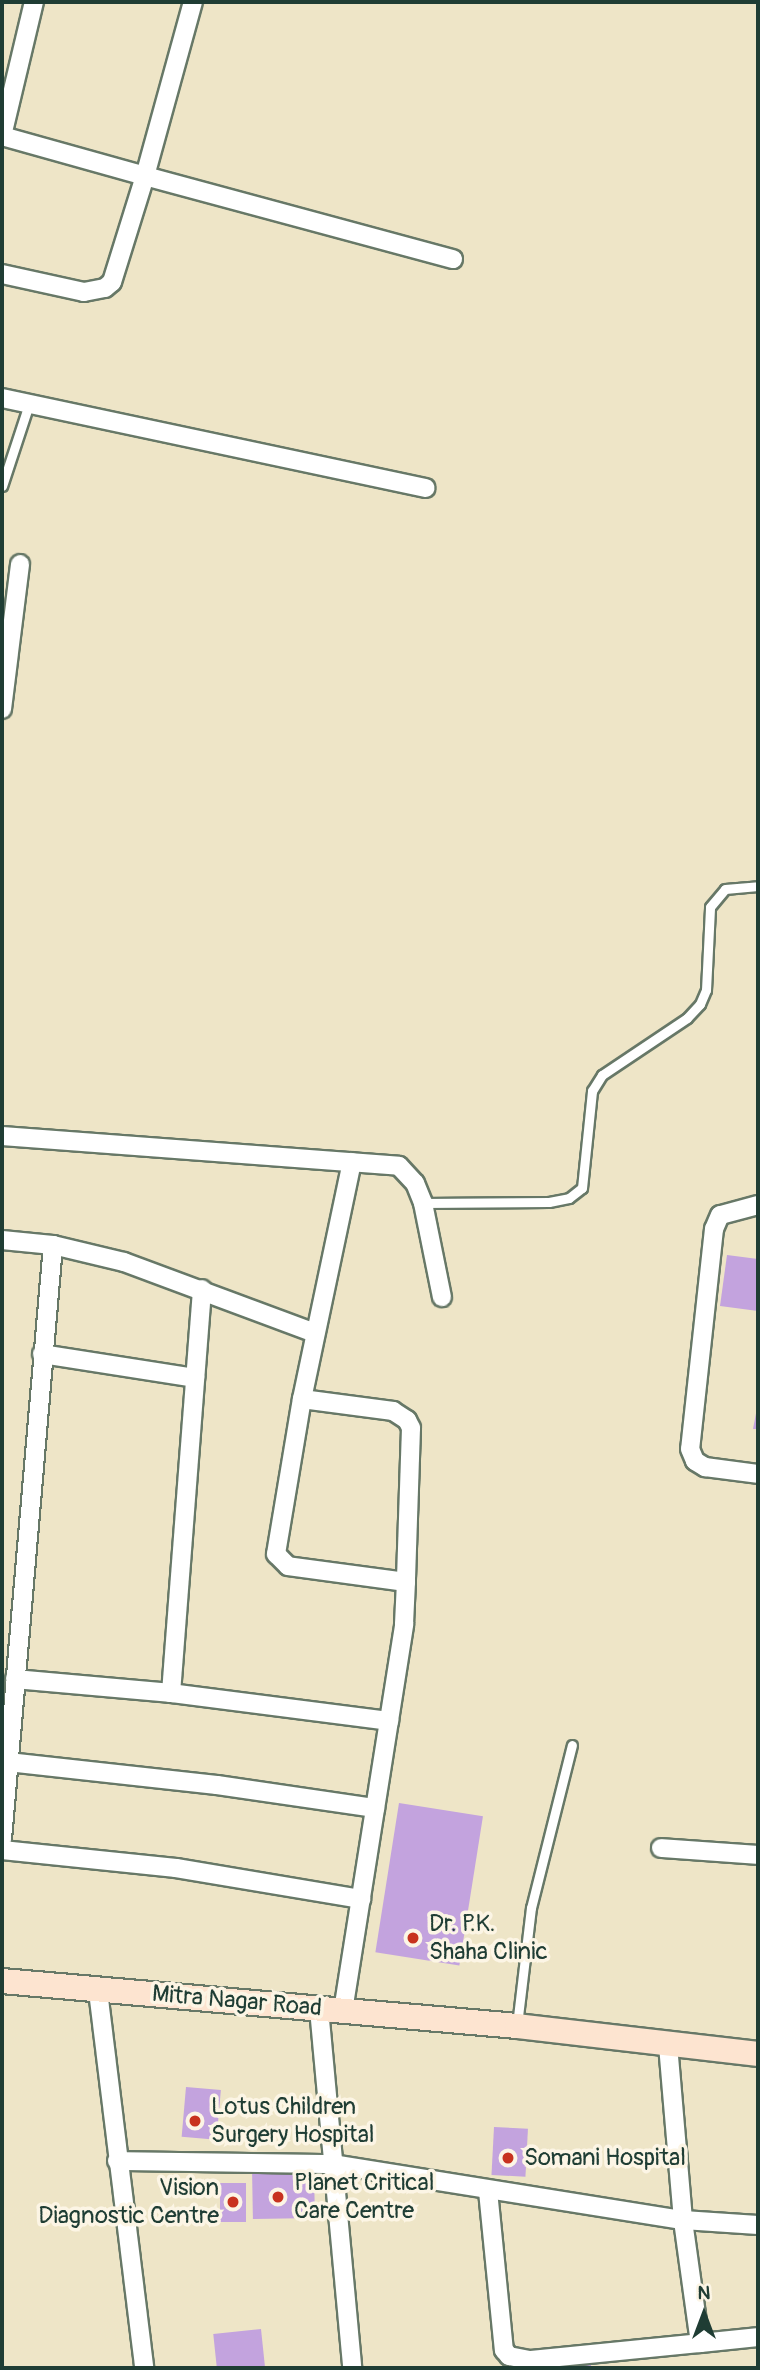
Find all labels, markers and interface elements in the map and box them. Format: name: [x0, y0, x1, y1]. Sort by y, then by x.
place label: Dr. P.K. Shaha Clinic: [429, 1910, 548, 1966]
marker: Dr. P.K. Shaha Clinic: [403, 1928, 423, 1948]
street label: Mitra Nagar Road: [151, 1979, 323, 2023]
place label: Lotus Children Surgery Hospital: [211, 2093, 375, 2149]
marker: Lotus Children Surgery Hospital: [185, 2111, 205, 2131]
place label: Somani Hospital: [524, 2144, 686, 2172]
marker: Somani Hospital: [498, 2148, 518, 2168]
place label: Planet Critical Care Centre: [294, 2169, 434, 2225]
place label: Vision Diagnostic Centre: [38, 2174, 219, 2230]
marker: Planet Critical Care Centre: [268, 2187, 288, 2207]
marker: Vision Diagnostic Centre: [225, 2194, 241, 2210]
north arrow: [669, 2279, 739, 2349]
text: N: [698, 2281, 710, 2305]

